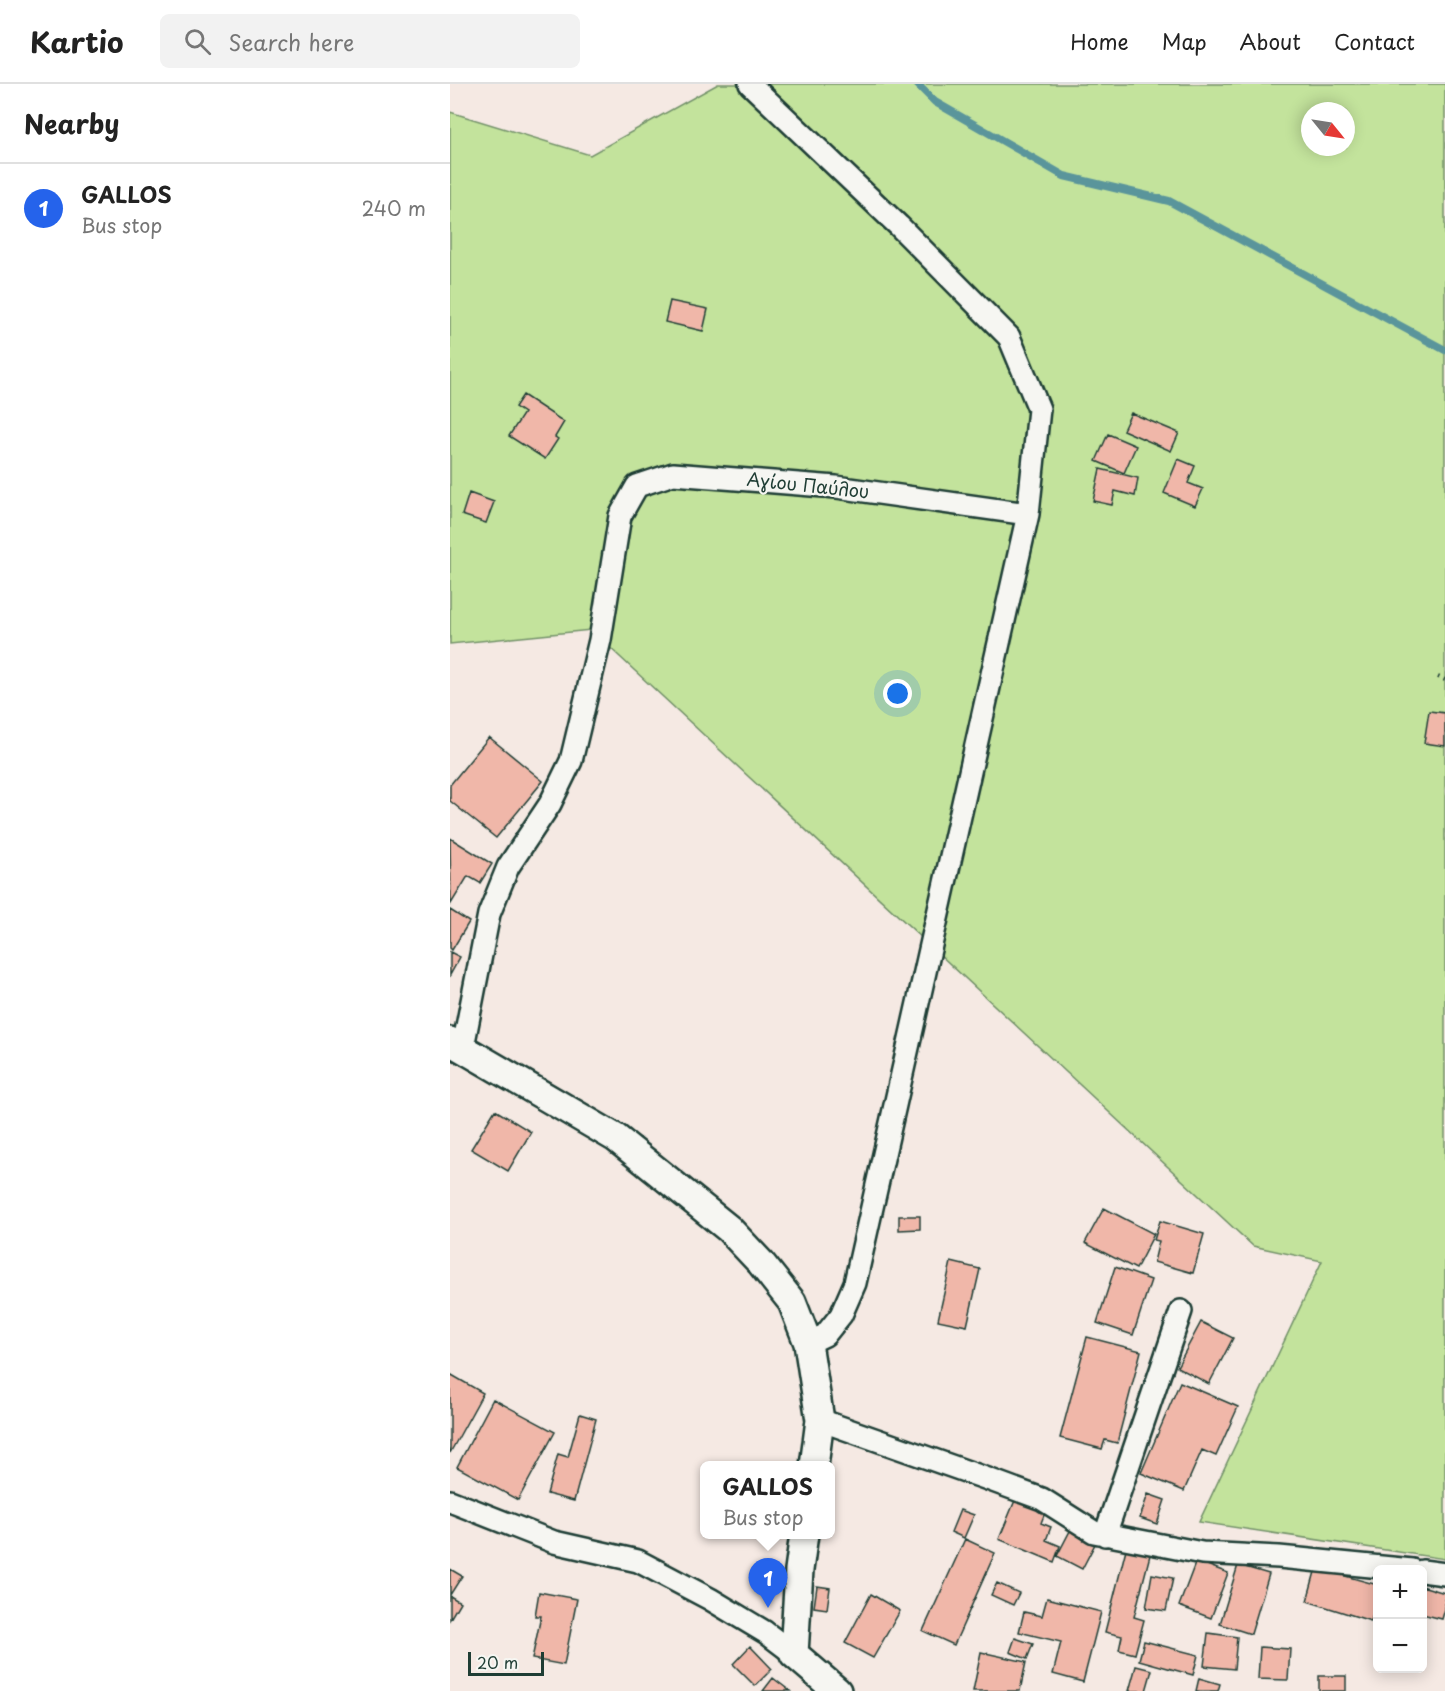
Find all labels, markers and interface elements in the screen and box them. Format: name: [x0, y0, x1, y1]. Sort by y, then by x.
search box: [160, 14, 580, 68]
text: Kartio: [30, 20, 124, 63]
icon: search: [181, 25, 214, 58]
text: Search here: [229, 25, 354, 58]
text: Home: [1070, 25, 1129, 57]
text: Map: [1162, 25, 1207, 57]
text: About: [1240, 25, 1301, 57]
text: Contact: [1334, 25, 1415, 57]
north arrow: [1301, 102, 1355, 156]
text: Nearby: [24, 104, 119, 143]
text: GALLOS: [81, 177, 172, 210]
text: 1: [39, 193, 48, 223]
text: 240 m: [361, 193, 426, 223]
text: Bus stop: [81, 210, 162, 240]
street label: Αγίου Παύλου: [746, 465, 871, 504]
your location: [883, 679, 912, 708]
popup: [700, 1461, 835, 1539]
text: GALLOS: [722, 1469, 813, 1502]
text: Bus stop: [722, 1502, 804, 1532]
pin: 1: [748, 1558, 788, 1608]
map controls: [1373, 1565, 1427, 1673]
button: +: [1373, 1565, 1427, 1619]
button: −: [1373, 1619, 1427, 1673]
scale bar: [468, 1649, 544, 1676]
text: 20 m: [477, 1650, 518, 1674]

